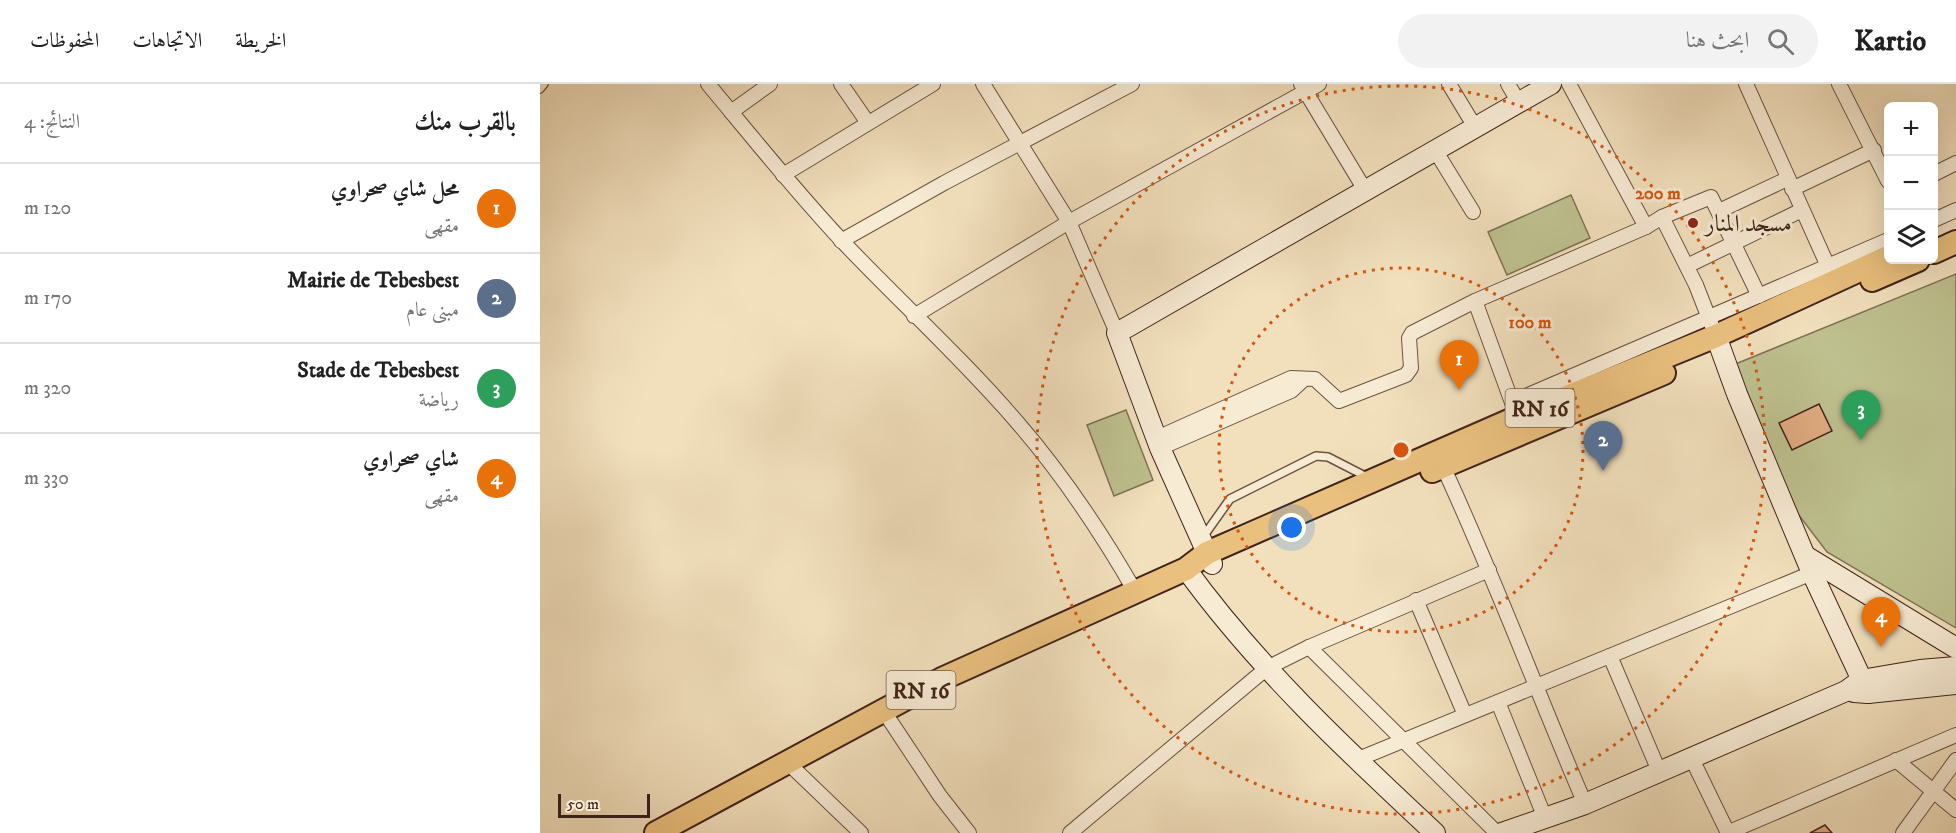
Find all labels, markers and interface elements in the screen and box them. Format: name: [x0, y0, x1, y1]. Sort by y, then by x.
search box: [1398, 14, 1818, 68]
text: Kartio: [1854, 24, 1926, 59]
icon: search: [1764, 25, 1797, 58]
text: ابحث هنا: [1686, 27, 1749, 54]
text: المحفوظات: [30, 28, 99, 54]
text: الاتجاهات: [132, 28, 202, 54]
text: الخريطة: [235, 28, 286, 54]
map controls: [1884, 102, 1938, 264]
button: +: [1884, 102, 1938, 156]
text: بالقرب منك: [414, 106, 516, 139]
text: النتائج: 4: [24, 110, 80, 135]
button: −: [1884, 156, 1938, 210]
text: محل شاي صحراوي: [331, 176, 459, 203]
text: 200 m: [1635, 183, 1681, 205]
text: 120 m: [24, 196, 71, 221]
text: 1: [493, 196, 500, 221]
place label: مسجد المنار: [1703, 209, 1792, 239]
button: layers: [1884, 210, 1938, 264]
text: مقهى: [424, 214, 459, 239]
marker: مسجد المنار: [1686, 216, 1700, 230]
text: Mairie de Tebesbest: [287, 267, 459, 294]
text: 170 m: [24, 286, 72, 311]
text: 2: [492, 286, 501, 311]
text: مبنى عام: [406, 298, 459, 323]
text: 100 m: [1508, 312, 1552, 334]
pin: 1: [1440, 340, 1478, 390]
text: Stade de Tebesbest: [297, 357, 459, 384]
text: 320 m: [24, 376, 71, 401]
text: 3: [493, 376, 500, 401]
text: رياضة: [419, 388, 459, 413]
road number: RN 16: [1506, 389, 1574, 427]
pin: 3: [1842, 390, 1880, 440]
pin: 2: [1584, 422, 1622, 471]
centre of rings: [1391, 440, 1411, 460]
text: شاي صحراوي: [363, 446, 459, 473]
text: 330 m: [24, 466, 69, 491]
text: 4: [491, 466, 502, 491]
text: مقهى: [424, 484, 459, 509]
your location: [1277, 513, 1306, 542]
pin: 4: [1862, 598, 1900, 647]
road number: RN 16: [886, 671, 956, 709]
scale bar: [558, 791, 650, 818]
text: 50 m: [567, 794, 599, 814]

